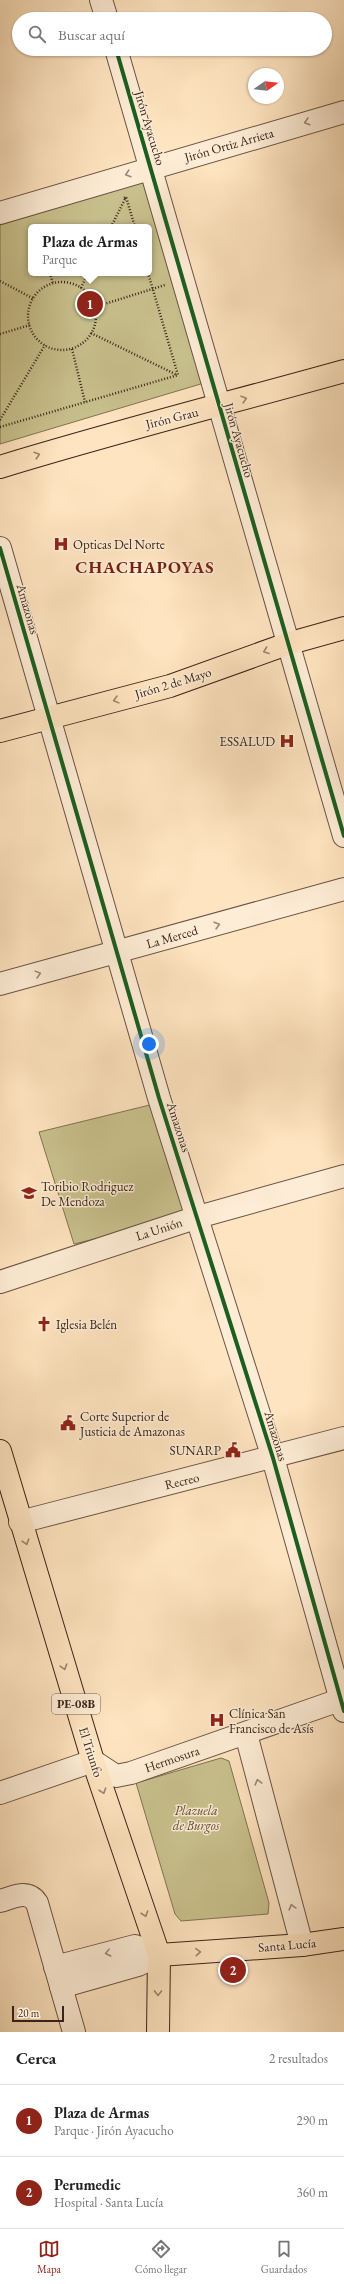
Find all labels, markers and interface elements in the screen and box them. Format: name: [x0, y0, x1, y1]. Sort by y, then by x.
search box: [12, 12, 332, 56]
icon: search: [26, 23, 48, 45]
text: Buscar aquí: [58, 25, 125, 44]
north arrow: [248, 68, 284, 104]
street label: Jirón Ayacucho: [130, 88, 169, 167]
one-way arrow: [303, 117, 310, 126]
street label: Jirón Ortiz Arrieta: [181, 124, 276, 166]
one-way arrow: [125, 169, 132, 178]
popup: [28, 224, 152, 276]
text: Plaza de Armas: [42, 232, 138, 251]
text: Parque: [42, 251, 77, 268]
pin: 1: [77, 289, 103, 319]
one-way arrow: [240, 395, 247, 404]
street label: Jirón Ayacucho: [220, 400, 258, 479]
street label: Jirón Grau: [143, 403, 200, 433]
one-way arrow: [34, 451, 41, 460]
hospital icon: Opticas Del Norte: [52, 535, 70, 553]
place label: Opticas Del Norte: [73, 536, 165, 553]
district label: CHACHAPOYAS: [75, 556, 215, 578]
street label: Amazonas: [12, 581, 43, 636]
one-way arrow: [263, 647, 270, 655]
street label: Jirón 2 de Mayo: [132, 663, 213, 703]
one-way arrow: [113, 695, 119, 703]
hospital icon: ESSALUD: [278, 732, 296, 750]
place label: ESSALUD: [220, 733, 275, 750]
street label: La Merced: [144, 921, 200, 952]
one-way arrow: [213, 921, 220, 930]
one-way arrow: [34, 970, 41, 979]
your location: [139, 1034, 159, 1054]
street label: Amazonas: [163, 1099, 195, 1154]
place label: Toribio Rodriguez De Mendoza: [41, 1178, 134, 1210]
school or university icon: Toribio Rodriguez De Mendoza: [20, 1184, 38, 1202]
street label: La Unión: [133, 1213, 185, 1245]
church icon: Iglesia Belén: [35, 1315, 53, 1333]
place label: Iglesia Belén: [56, 1316, 117, 1333]
place label: Corte Superior de Justicia de Amazonas: [79, 1408, 185, 1440]
street label: Amazonas: [260, 1408, 292, 1463]
public building icon: Corte Superior de Justicia de Amazonas: [59, 1414, 77, 1432]
public building icon: SUNARP: [224, 1441, 242, 1459]
place label: SUNARP: [170, 1442, 221, 1459]
street label: Recreo: [163, 1469, 201, 1493]
one-way arrow: [21, 1539, 30, 1546]
one-way arrow: [59, 1663, 68, 1670]
road number: PE-08B: [52, 1694, 100, 1714]
place label: Clínica San Francisco de Asís: [229, 1705, 314, 1737]
hospital icon: Clínica San Francisco de Asís: [208, 1711, 226, 1729]
street label: El Triunfo: [75, 1725, 107, 1779]
street label: Hermosura: [142, 1741, 203, 1776]
one-way arrow: [255, 1779, 263, 1785]
one-way arrow: [98, 1787, 107, 1794]
park label: Plazuela de Burgos: [173, 1802, 220, 1834]
one-way arrow: [288, 1904, 297, 1911]
one-way arrow: [140, 1910, 149, 1917]
street label: Santa Lucía: [257, 1934, 317, 1956]
one-way arrow: [105, 1948, 112, 1957]
one-way arrow: [195, 1948, 201, 1957]
pin: 2: [220, 1955, 246, 1985]
one-way arrow: [154, 1990, 162, 1996]
scale bar: [12, 2004, 64, 2023]
text: 20 m: [18, 2006, 39, 2020]
text: Cerca: [16, 2047, 56, 2069]
text: 2 resultados: [269, 2050, 328, 2067]
text: Plaza de Armas: [54, 2103, 149, 2122]
text: 1: [26, 2112, 32, 2129]
text: 290 m: [297, 2112, 328, 2129]
text: Parque · Jirón Ayacucho: [54, 2122, 174, 2139]
text: Perumedic: [54, 2175, 121, 2194]
text: 2: [26, 2184, 32, 2201]
text: 360 m: [297, 2184, 328, 2201]
text: Hospital · Santa Lucía: [54, 2194, 163, 2211]
tab: Mapa: [37, 2238, 61, 2276]
tab: Cómo llegar: [135, 2238, 187, 2276]
tab: Guardados: [261, 2238, 307, 2276]

